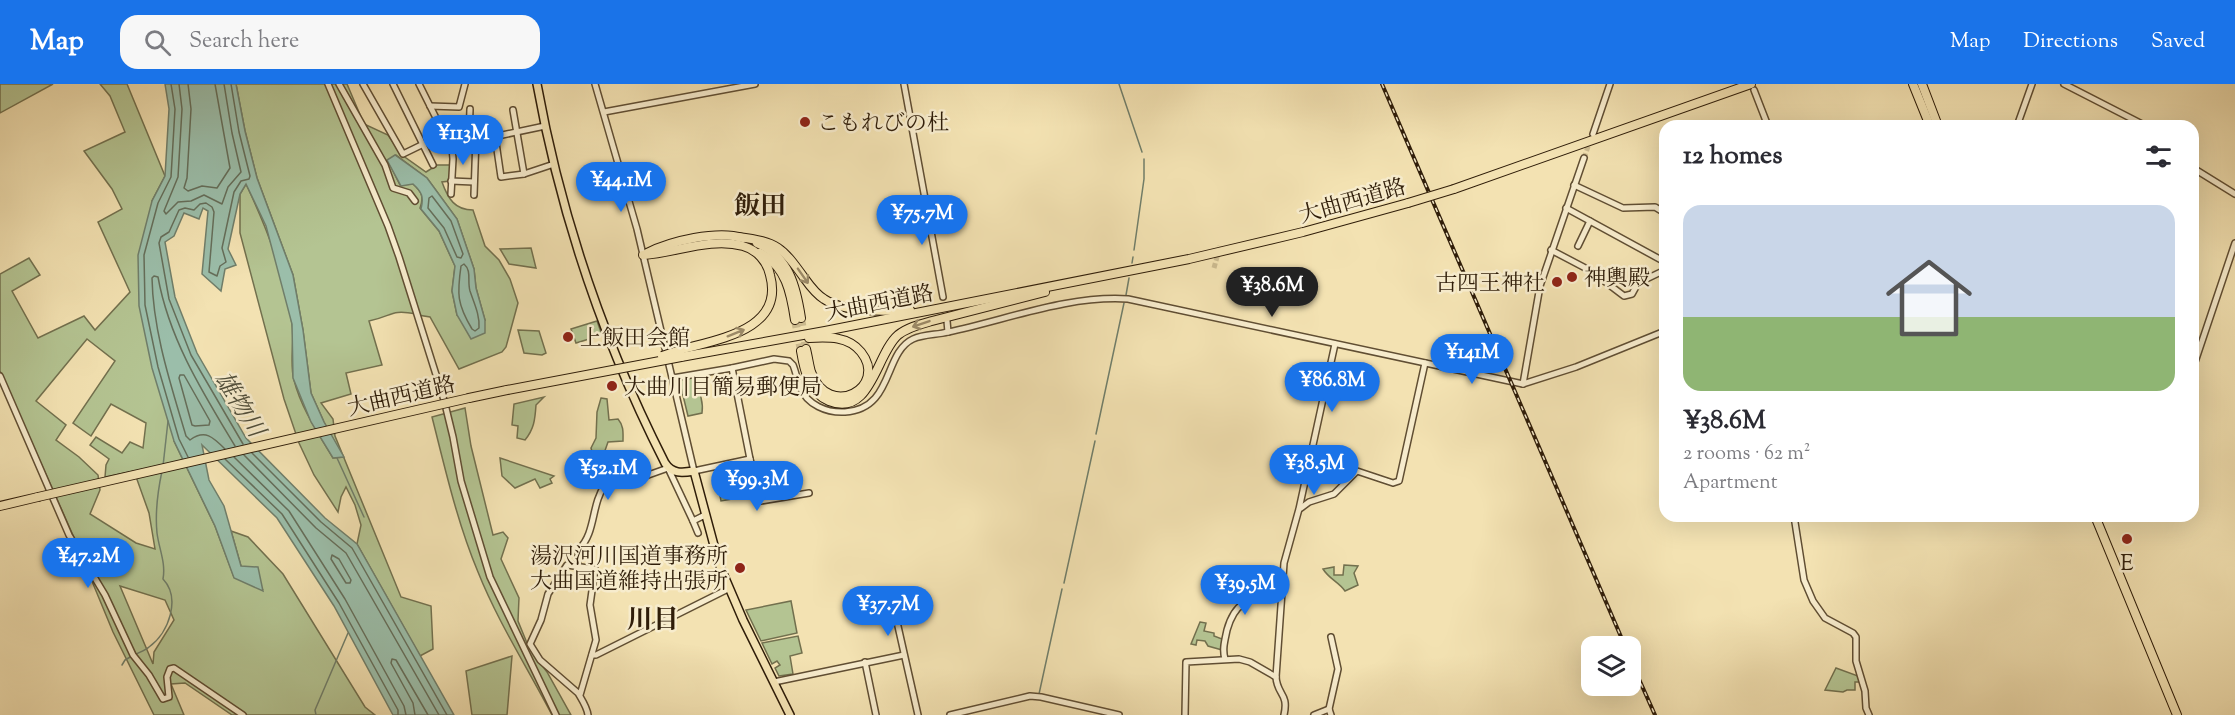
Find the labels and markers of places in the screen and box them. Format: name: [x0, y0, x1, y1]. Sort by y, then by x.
place label: こもれびの杜: [817, 109, 949, 141]
pin: ¥113M: [421, 115, 505, 166]
marker: こもれびの杜: [798, 115, 812, 129]
pin: ¥44.1M: [572, 162, 670, 213]
pin: ¥75.7M: [873, 195, 971, 246]
place label: 神輿殿: [1584, 264, 1650, 296]
pin: ¥38.6M: [1223, 267, 1321, 318]
place label: 古四王神社: [1435, 269, 1545, 301]
marker: 神輿殿: [1565, 270, 1579, 284]
marker: 古四王神社: [1550, 275, 1564, 289]
place label: 上飯田会館: [580, 324, 690, 356]
marker: 上飯田会館: [561, 330, 575, 344]
pin: ¥141M: [1430, 334, 1514, 385]
pin: ¥86.8M: [1283, 362, 1381, 413]
place label: 大曲川目簡易郵便局: [624, 373, 822, 405]
marker: 大曲川目簡易郵便局: [605, 379, 619, 393]
pin: ¥38.5M: [1265, 445, 1363, 496]
pin: ¥52.1M: [559, 450, 657, 501]
pin: ¥99.3M: [708, 461, 806, 512]
marker: E: [2120, 532, 2134, 546]
pin: ¥47.2M: [39, 538, 137, 589]
place label: 湯沢河川国道事務所 大曲国道維持出張所: [530, 542, 728, 599]
place label: E: [2120, 549, 2134, 581]
marker: 湯沢河川国道事務所 大曲国道維持出張所: [733, 561, 747, 575]
pin: ¥39.5M: [1196, 565, 1294, 616]
pin: ¥37.7M: [839, 586, 937, 637]

